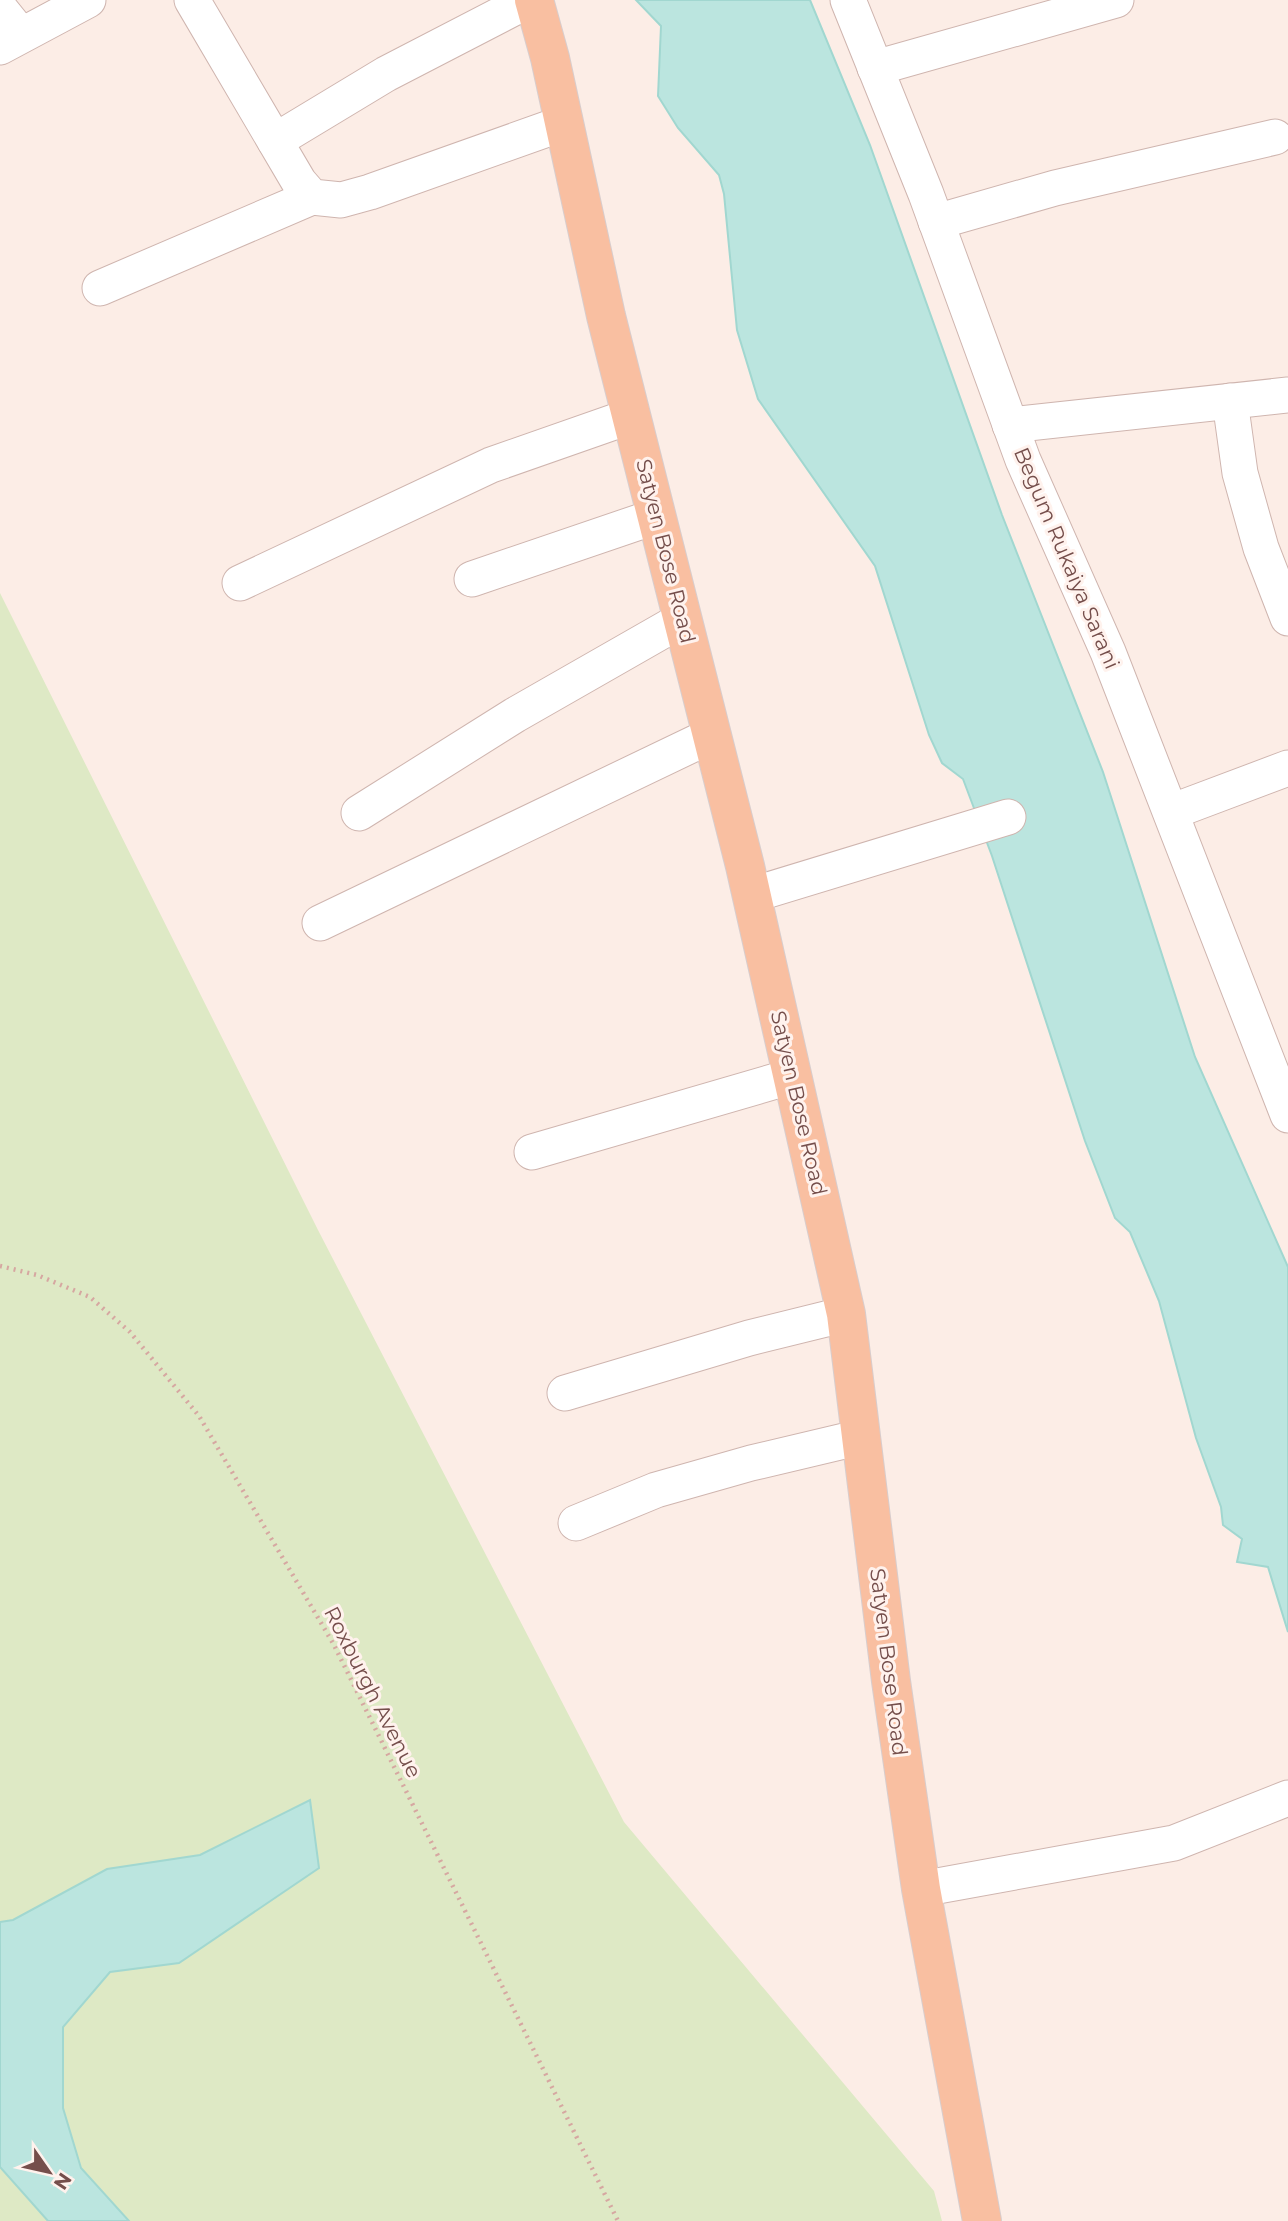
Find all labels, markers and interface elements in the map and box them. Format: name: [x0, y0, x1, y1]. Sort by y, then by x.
street label: Begum Rukaiya Sarani: [1009, 443, 1125, 673]
street label: Satyen Bose Road: [631, 456, 701, 646]
street label: Satyen Bose Road: [766, 1008, 832, 1198]
street label: Satyen Bose Road: [865, 1567, 913, 1757]
street label: Roxburgh Avenue: [319, 1602, 427, 1782]
north arrow: [14, 2137, 84, 2207]
text: N: [49, 2168, 77, 2194]

